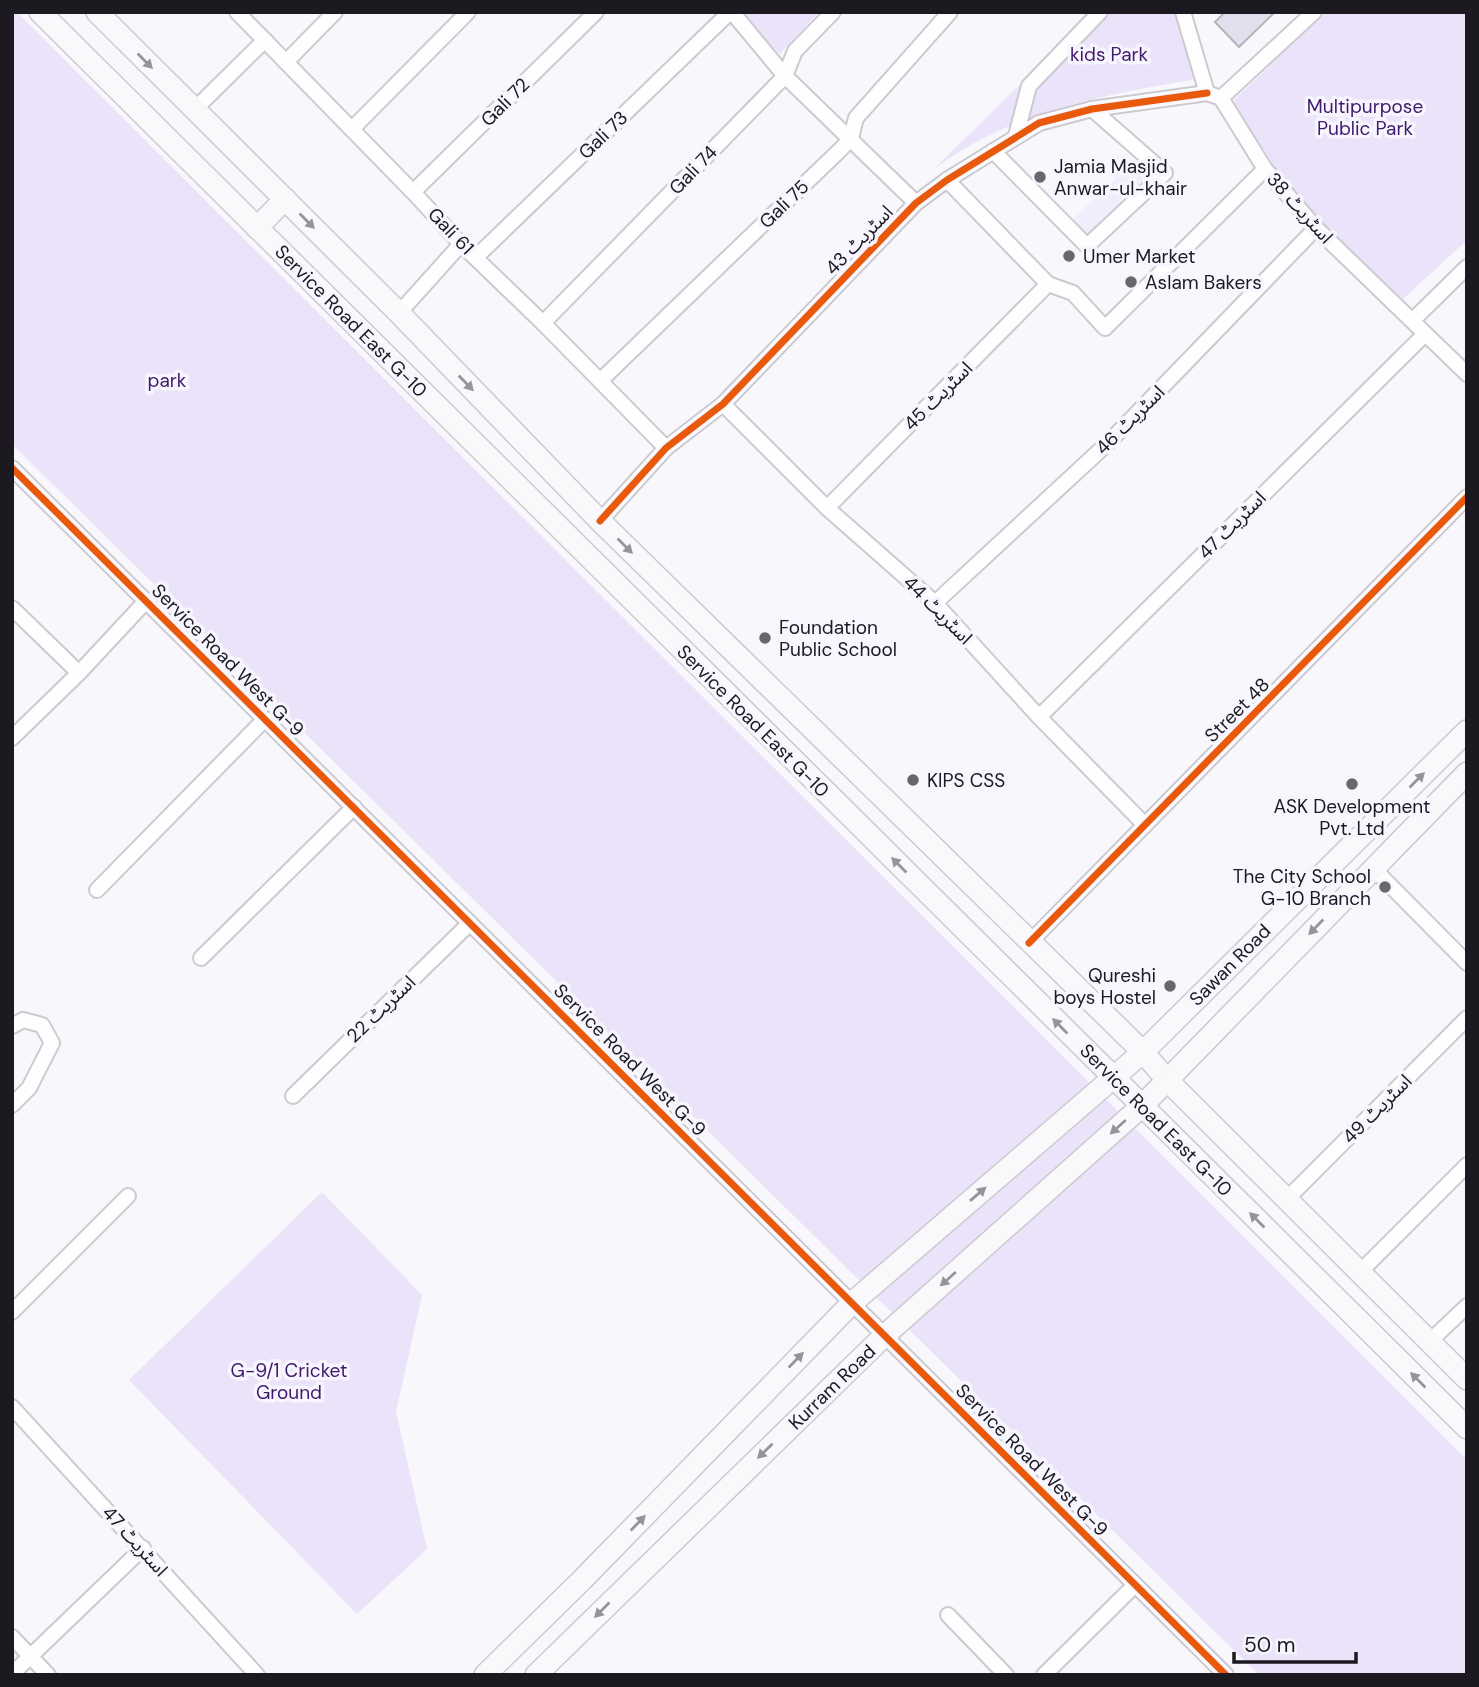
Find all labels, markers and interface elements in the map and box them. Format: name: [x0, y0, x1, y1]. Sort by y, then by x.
park label: kids Park: [1070, 42, 1149, 67]
one-way arrow: [136, 52, 153, 68]
street label: Gali 72: [475, 72, 535, 132]
park label: Multipurpose Public Park: [1307, 94, 1423, 141]
street label: Gali 73: [573, 105, 633, 165]
street label: Gali 74: [663, 140, 723, 200]
place label: Jamia Masjid Anwar-ul-khair: [1054, 154, 1187, 201]
street label: اسٹریٹ 38: [1261, 167, 1339, 249]
marker: Jamia Masjid Anwar-ul-khair: [1032, 169, 1048, 185]
street label: Gali 75: [754, 174, 814, 234]
street label: اسٹریٹ 43: [820, 200, 898, 280]
street label: Gali 61: [422, 202, 480, 260]
one-way arrow: [298, 212, 314, 229]
street label: Service Road East G-10: [269, 239, 433, 403]
place label: Umer Market: [1083, 244, 1195, 269]
marker: Umer Market: [1061, 248, 1077, 264]
place label: Aslam Bakers: [1145, 270, 1262, 295]
marker: Aslam Bakers: [1123, 274, 1139, 290]
street label: اسٹریٹ 45: [898, 356, 978, 436]
park label: park: [148, 368, 187, 393]
one-way arrow: [458, 374, 474, 391]
street label: اسٹریٹ 46: [1090, 380, 1170, 460]
street label: اسٹریٹ 47: [1193, 486, 1271, 564]
one-way arrow: [616, 538, 633, 555]
street label: اسٹریٹ 44: [898, 570, 978, 650]
street label: Service Road West G-9: [146, 578, 310, 742]
place label: Foundation Public School: [779, 615, 897, 662]
marker: Foundation Public School: [757, 630, 773, 646]
street label: Service Road East G-10: [671, 639, 835, 803]
street label: Street 48: [1199, 672, 1275, 748]
place label: KIPS CSS: [927, 768, 1005, 793]
marker: KIPS CSS: [905, 772, 921, 788]
one-way arrow: [1408, 772, 1425, 788]
marker: ASK Development Pvt. Ltd: [1344, 776, 1360, 792]
place label: ASK Development Pvt. Ltd: [1273, 794, 1431, 841]
one-way arrow: [890, 857, 907, 874]
place label: The City School G-10 Branch: [1233, 864, 1371, 911]
marker: The City School G-10 Branch: [1377, 879, 1393, 895]
street label: Sawan Road: [1184, 919, 1276, 1011]
one-way arrow: [1308, 919, 1325, 936]
place label: Qureshi boys Hostel: [1053, 963, 1156, 1010]
street label: اسٹریٹ 22: [341, 970, 421, 1048]
street label: Service Road West G-9: [548, 978, 712, 1142]
marker: Qureshi boys Hostel: [1162, 978, 1178, 994]
one-way arrow: [1052, 1018, 1068, 1034]
street label: Service Road East G-10: [1074, 1038, 1238, 1202]
street label: اسٹریٹ 49: [1337, 1069, 1417, 1149]
one-way arrow: [1110, 1119, 1127, 1135]
one-way arrow: [970, 1187, 987, 1202]
one-way arrow: [1249, 1212, 1265, 1228]
one-way arrow: [940, 1271, 957, 1286]
street label: Kurram Road: [783, 1339, 881, 1435]
one-way arrow: [788, 1352, 805, 1369]
park label: G-9/1 Cricket Ground: [231, 1358, 347, 1405]
one-way arrow: [1410, 1372, 1427, 1389]
street label: Service Road West G-9: [950, 1378, 1114, 1542]
one-way arrow: [757, 1443, 774, 1459]
street label: اسٹریٹ 47: [97, 1500, 173, 1582]
one-way arrow: [629, 1515, 646, 1532]
one-way arrow: [593, 1601, 610, 1618]
scale bar: [1234, 1620, 1356, 1664]
text: 50 m: [1244, 1631, 1295, 1659]

